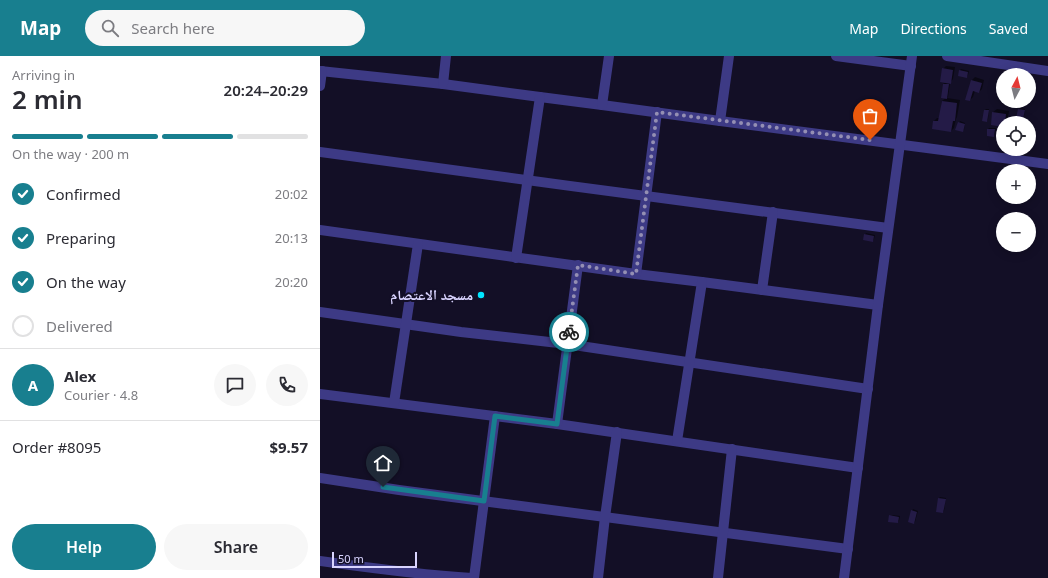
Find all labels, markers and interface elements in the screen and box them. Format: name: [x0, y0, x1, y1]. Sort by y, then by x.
search box: [85, 10, 365, 46]
text: Map: [20, 15, 61, 41]
icon: search: [99, 17, 121, 39]
text: Search here: [131, 18, 215, 38]
text: Map: [849, 19, 878, 38]
text: Directions: [900, 19, 967, 38]
text: Saved: [989, 19, 1028, 38]
text: Arriving in: [12, 66, 75, 84]
north arrow: [996, 68, 1036, 108]
map controls: [996, 68, 1036, 252]
text: 20:24–20:29: [224, 80, 308, 100]
text: 2 min: [12, 81, 83, 117]
pin: [853, 99, 887, 140]
icon: bag: [859, 105, 881, 127]
button: locate: [996, 116, 1036, 156]
text: On the way · 200 m: [12, 145, 129, 163]
button: +: [996, 164, 1036, 204]
icon: check: [12, 183, 34, 205]
text: Confirmed: [46, 184, 121, 204]
text: 20:02: [275, 185, 308, 203]
button: −: [996, 212, 1036, 252]
icon: check: [12, 227, 34, 249]
text: Preparing: [46, 228, 116, 248]
text: 20:13: [275, 229, 308, 247]
icon: check: [12, 271, 34, 293]
text: On the way: [46, 272, 126, 292]
text: 20:20: [275, 273, 308, 291]
place label: مسجد الاعتصام: [390, 285, 473, 305]
marker: مسجد الاعتصام: [476, 290, 486, 300]
courier: [549, 312, 589, 352]
text: Delivered: [46, 316, 113, 336]
icon: bike: [558, 321, 580, 343]
button: chat: [214, 364, 256, 406]
button: phone: [266, 364, 308, 406]
text: Alex: [64, 366, 96, 386]
text: A: [28, 375, 38, 395]
text: Courier · 4.8: [64, 386, 138, 404]
text: Order #8095: [12, 437, 101, 457]
text: $9.57: [269, 437, 308, 457]
pin: [366, 446, 400, 487]
icon: home: [372, 452, 394, 474]
button: Help: [12, 524, 156, 570]
button: Share: [164, 524, 308, 570]
scale bar: [332, 550, 417, 569]
text: 50 m: [338, 551, 364, 566]

